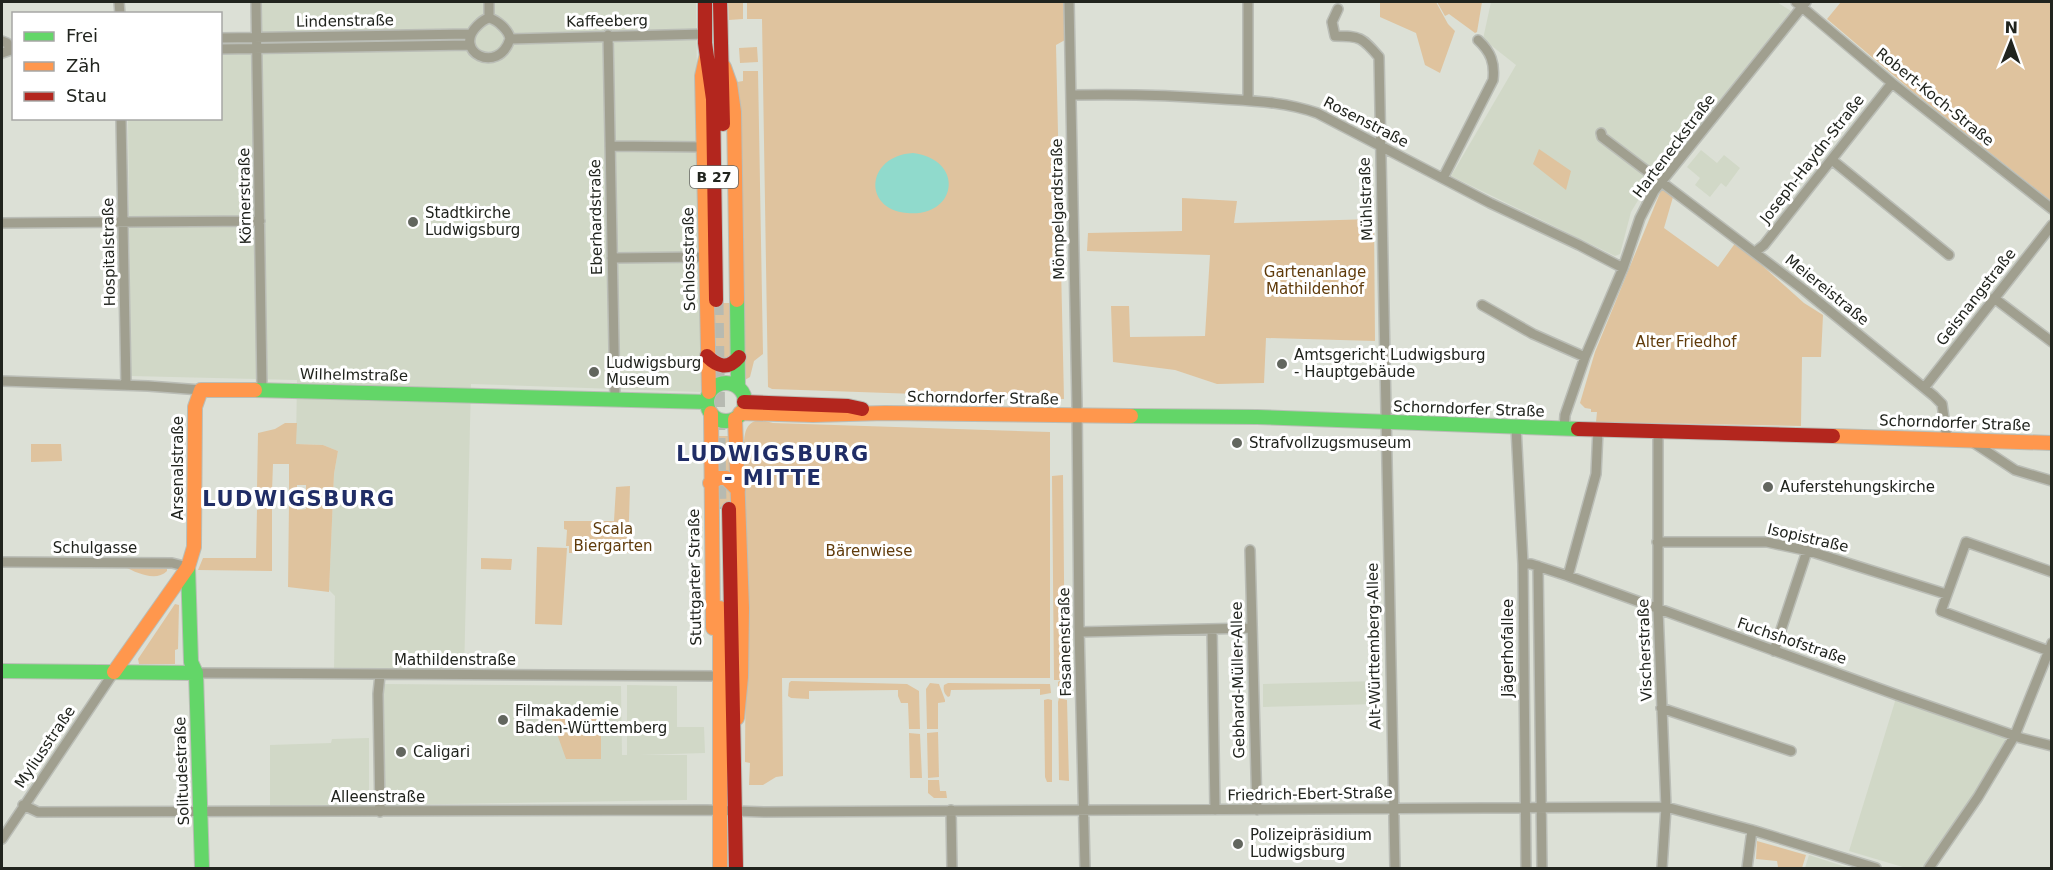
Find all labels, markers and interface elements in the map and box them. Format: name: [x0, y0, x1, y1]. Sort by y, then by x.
street label: Lindenstraße: [296, 11, 394, 31]
street label: Kaffeeberg: [566, 11, 648, 31]
legend: [12, 12, 222, 120]
north arrow: [1981, 12, 2041, 72]
text: N: [2004, 18, 2018, 37]
text: Frei: [66, 25, 98, 46]
street label: Robert-Koch-Straße: [1873, 44, 1997, 150]
text: Zäh: [66, 55, 101, 76]
text: Stau: [66, 85, 107, 106]
street label: Harteneckstraße: [1629, 91, 1719, 201]
street label: Joseph-Haydn-Straße: [1756, 91, 1868, 228]
street label: Rosenstraße: [1320, 93, 1412, 151]
street label: Mömpelgardstraße: [1048, 138, 1068, 280]
street label: Körnerstraße: [235, 147, 255, 245]
street label: Mühlstraße: [1356, 157, 1376, 241]
street label: Eberhardstraße: [586, 159, 606, 275]
road number: B 27: [690, 166, 738, 188]
street label: Hospitalstraße: [99, 197, 119, 307]
place label: Stadtkirche Ludwigsburg: [425, 204, 520, 239]
street label: Schlossstraße: [679, 207, 699, 311]
marker: Stadtkirche Ludwigsburg: [406, 215, 420, 229]
street label: Geisnangstraße: [1932, 245, 2020, 349]
street label: Meiereistraße: [1781, 251, 1873, 329]
park label: Gartenanlage Mathildenhof: [1264, 263, 1366, 298]
park label: Alter Friedhof: [1635, 333, 1737, 351]
place label: Amtsgericht Ludwigsburg - Hauptgebäude: [1294, 346, 1485, 381]
place label: Ludwigsburg Museum: [606, 354, 701, 389]
marker: Amtsgericht Ludwigsburg - Hauptgebäude: [1275, 357, 1289, 371]
street label: Wilhelmstraße: [300, 365, 408, 385]
marker: Ludwigsburg Museum: [587, 365, 601, 379]
street label: Schorndorfer Straße: [907, 388, 1059, 408]
street label: Schorndorfer Straße: [1393, 397, 1545, 421]
street label: Schorndorfer Straße: [1879, 411, 2031, 435]
street label: Arsenalstraße: [169, 416, 187, 520]
place label: Strafvollzugsmuseum: [1249, 434, 1411, 452]
marker: Strafvollzugsmuseum: [1230, 436, 1244, 450]
district label: LUDWIGSBURG - MITTE: [676, 442, 870, 490]
place label: Auferstehungskirche: [1780, 478, 1935, 496]
marker: Auferstehungskirche: [1761, 480, 1775, 494]
district label: LUDWIGSBURG: [202, 487, 396, 511]
street label: Stuttgarter Straße: [685, 508, 705, 646]
park label: Scala Biergarten: [573, 520, 653, 555]
street label: Isopistraße: [1766, 520, 1850, 556]
street label: Schulgasse: [53, 539, 137, 557]
park label: Bärenwiese: [826, 542, 912, 560]
street label: Alt-Württemberg-Allee: [1364, 562, 1384, 730]
street label: Fasanenstraße: [1055, 587, 1075, 697]
street label: Vischerstraße: [1634, 598, 1656, 702]
street label: Jägerhofallee: [1499, 599, 1517, 698]
street label: Gebhard-Müller-Allee: [1228, 601, 1248, 759]
street label: Fuchshofstraße: [1735, 614, 1849, 668]
street label: Mathildenstraße: [394, 651, 516, 669]
street label: Myliusstraße: [11, 702, 79, 792]
place label: Filmakademie Baden-Württemberg: [515, 702, 667, 737]
marker: Filmakademie Baden-Württemberg: [496, 713, 510, 727]
street label: Solitudestraße: [171, 716, 193, 826]
place label: Caligari: [413, 743, 470, 761]
marker: Caligari: [394, 745, 408, 759]
street label: Friedrich-Ebert-Straße: [1227, 784, 1393, 804]
street label: Alleenstraße: [331, 788, 425, 806]
place label: Polizeipräsidium Ludwigsburg: [1250, 826, 1372, 861]
marker: Polizeipräsidium Ludwigsburg: [1231, 837, 1245, 851]

